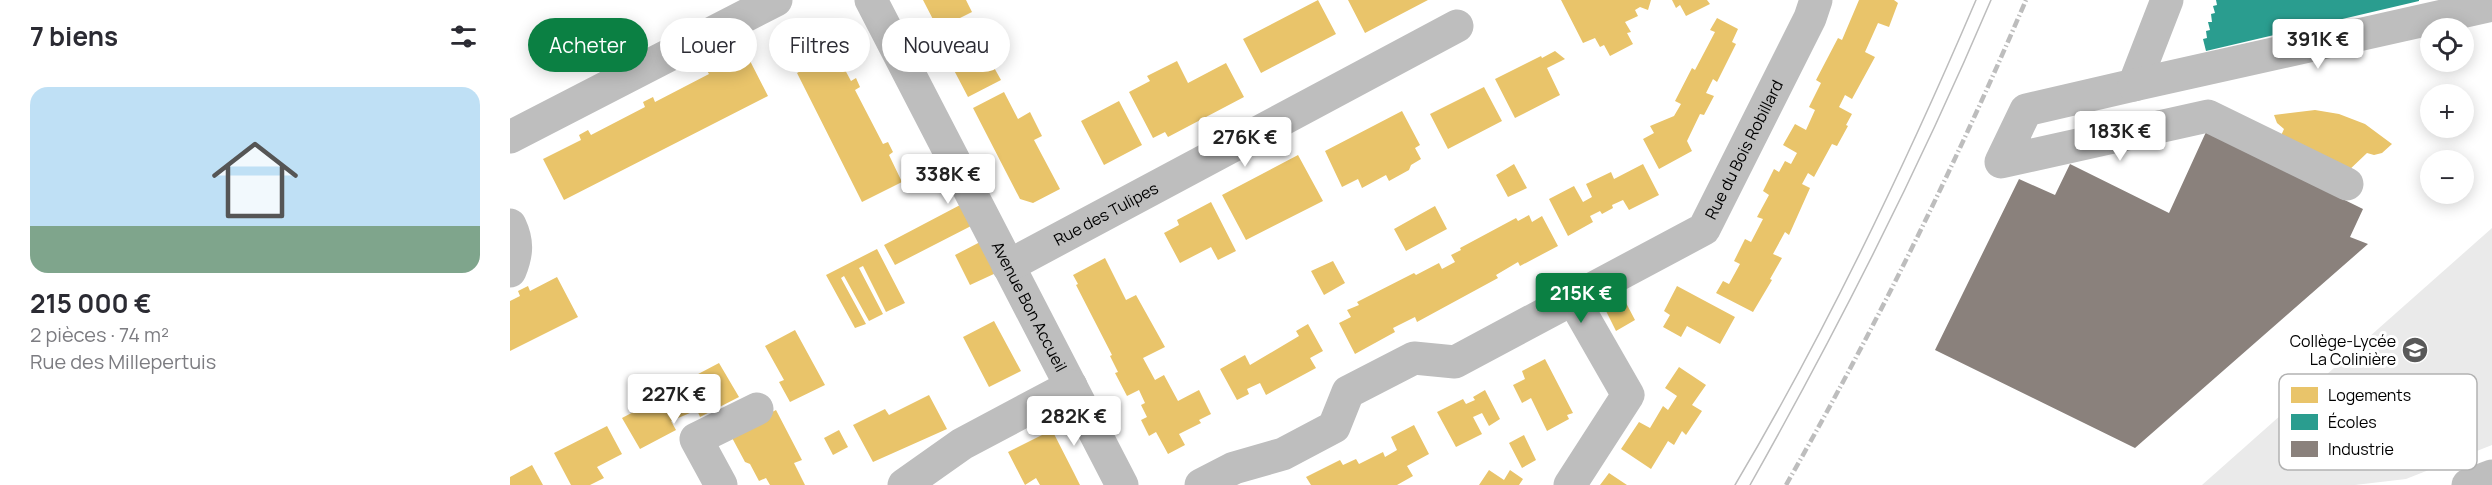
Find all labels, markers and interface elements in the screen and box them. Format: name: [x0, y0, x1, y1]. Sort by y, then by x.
text: 7 biens: [30, 18, 118, 54]
chip: Acheter: [528, 18, 648, 72]
chip: Louer: [660, 18, 757, 72]
chip: Filtres: [769, 18, 870, 72]
chip: Nouveau: [882, 18, 1010, 72]
map controls: [2420, 18, 2474, 204]
button: locate: [2420, 18, 2474, 72]
pin: 391K €: [2269, 19, 2367, 70]
icon: filters: [447, 20, 480, 53]
text: 391K €: [2286, 25, 2350, 52]
street label: Rue du Bois Robillard: [1700, 76, 1788, 223]
button: +: [2420, 84, 2474, 138]
pin: 183K €: [2071, 111, 2169, 162]
pin: 276K €: [1196, 117, 1294, 168]
text: 183K €: [2089, 117, 2151, 144]
text: 276K €: [1212, 123, 1278, 150]
icon: home: [201, 126, 309, 234]
button: −: [2420, 150, 2474, 204]
pin: 338K €: [899, 154, 997, 205]
text: 338K €: [915, 160, 981, 187]
street label: Rue des Tulipes: [1050, 177, 1162, 251]
street label: Avenue Bon Accueil: [987, 237, 1072, 375]
pin: 215K €: [1532, 273, 1630, 324]
text: 215K €: [1550, 279, 1612, 306]
text: 215 000 €: [30, 285, 152, 321]
text: 2 pièces · 74 m²: [30, 321, 169, 348]
place label: Collège-Lycée La Colinière: [2290, 330, 2396, 370]
school or university icon: Collège-Lycée La Colinière: [2400, 335, 2430, 365]
text: Rue des Millepertuis: [30, 348, 216, 375]
pin: 227K €: [625, 374, 723, 425]
legend: [2279, 374, 2477, 470]
text: 227K €: [642, 380, 706, 407]
text: Logements: [2328, 384, 2411, 406]
pin: 282K €: [1025, 396, 1123, 447]
text: 282K €: [1041, 402, 1107, 429]
text: Écoles: [2328, 411, 2377, 433]
text: Industrie: [2328, 438, 2394, 460]

